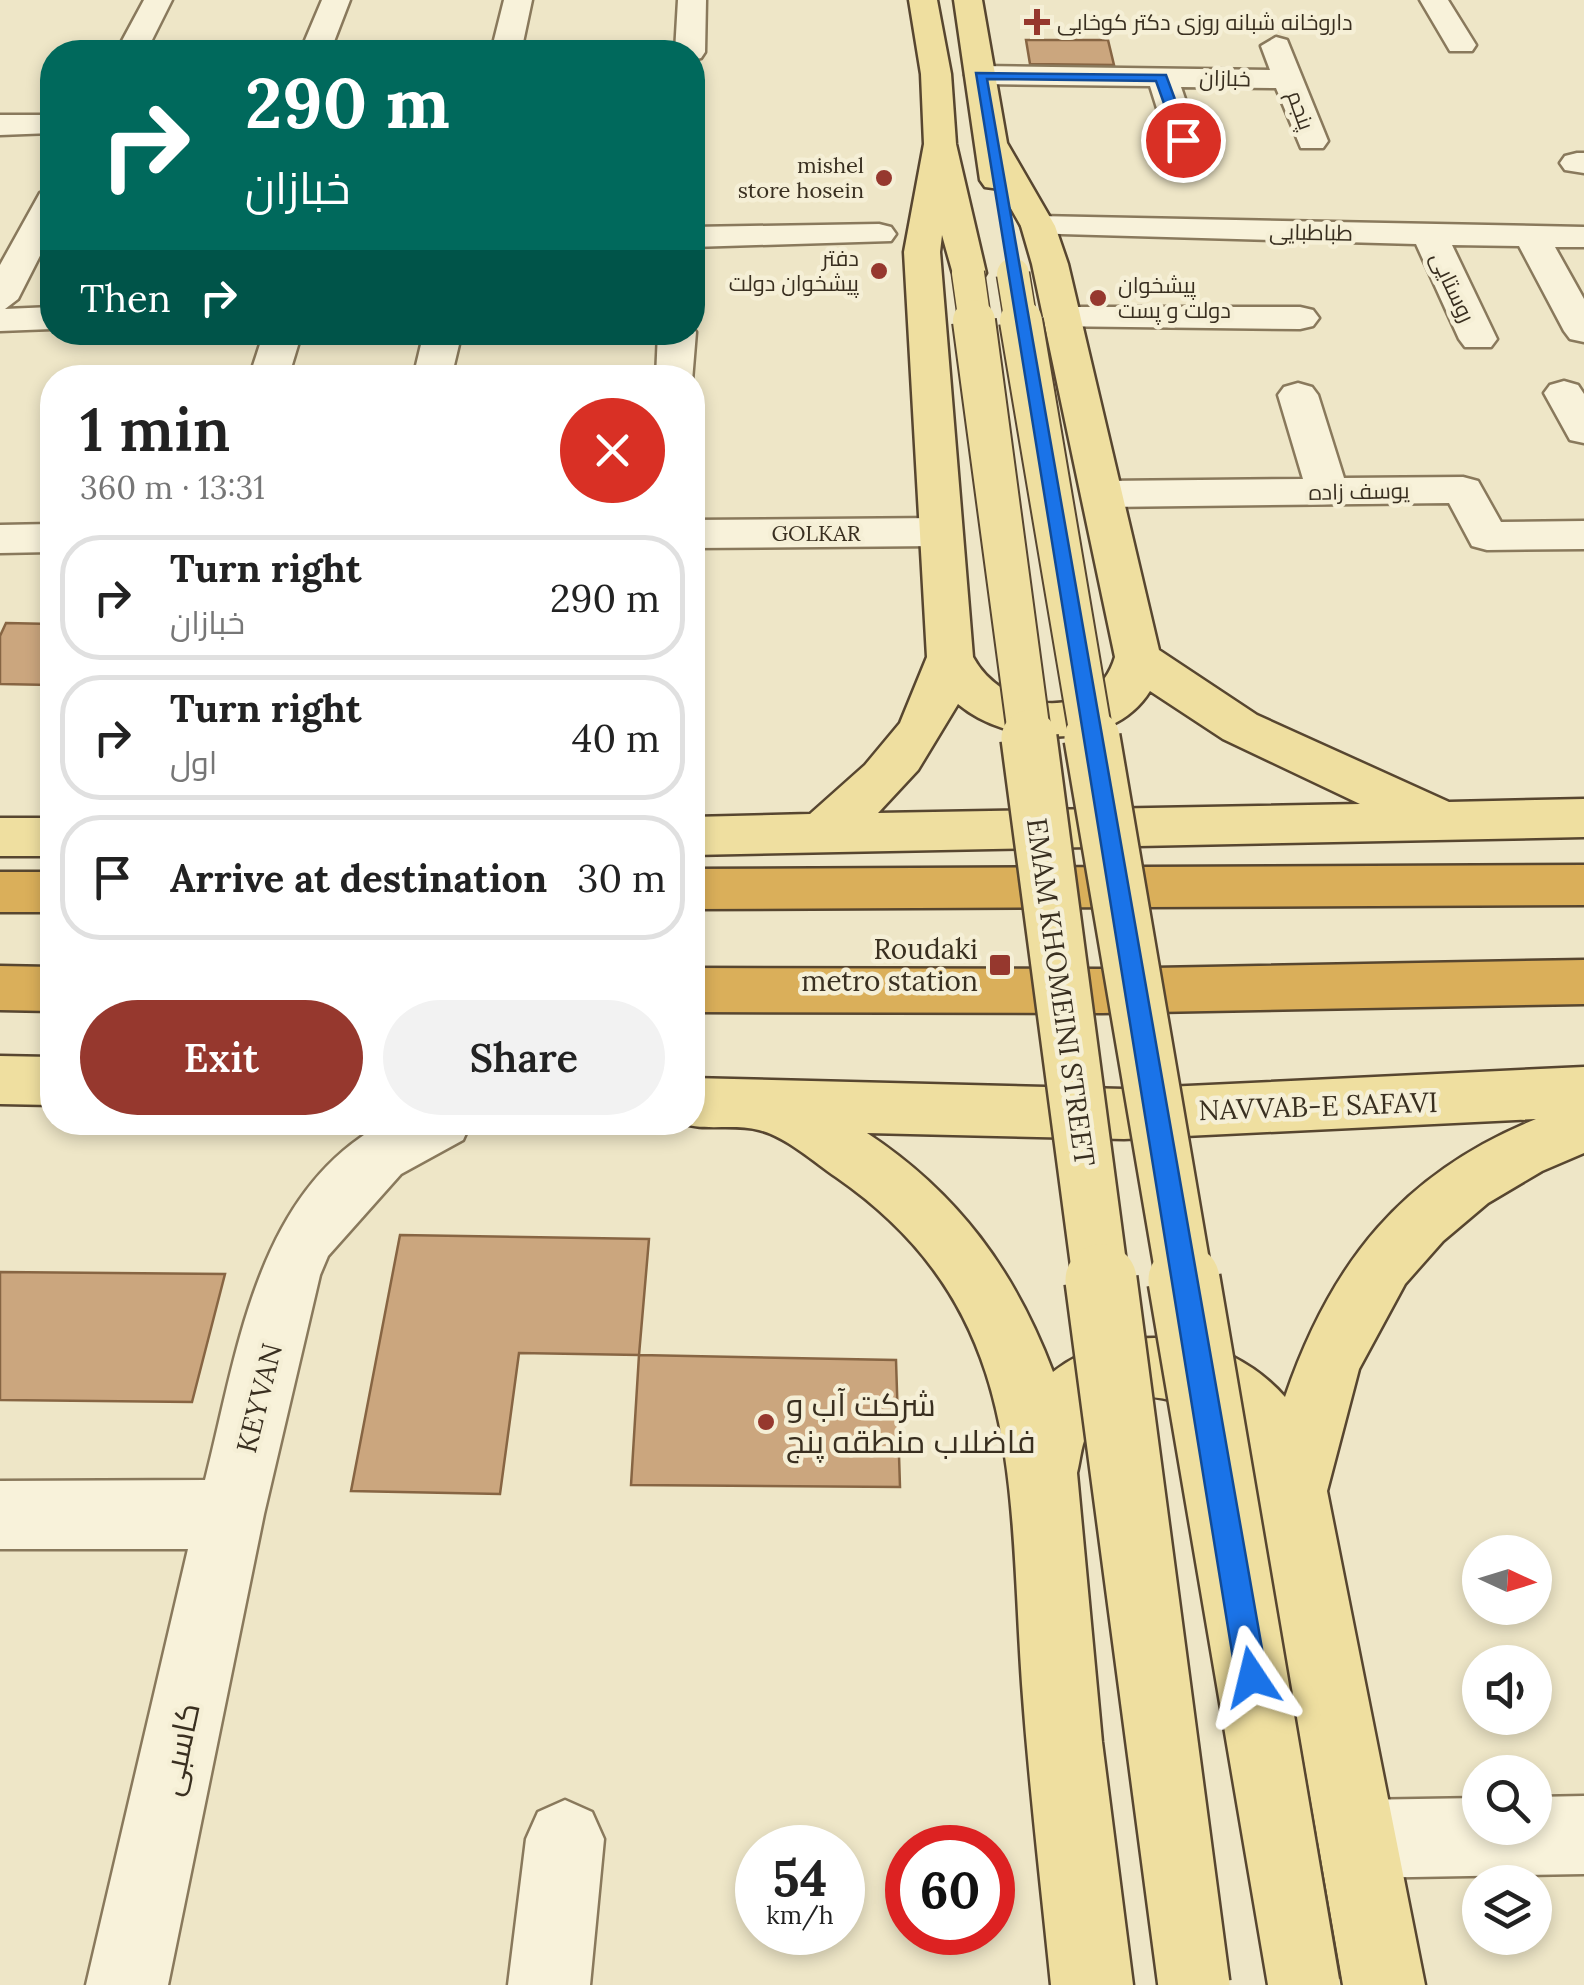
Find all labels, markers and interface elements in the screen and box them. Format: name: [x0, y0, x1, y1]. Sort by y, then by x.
place label: داروخانه شبانه روزی دکتر کوخابی: [1057, 8, 1353, 36]
marker: داروخانه شبانه روزی دکتر کوخابی: [1026, 11, 1048, 33]
text: 290 m: [245, 58, 450, 147]
street label: خبازان: [1199, 64, 1251, 92]
icon: right: [80, 80, 210, 210]
street label: پنجم: [1279, 86, 1321, 134]
pin: [1141, 98, 1226, 183]
icon: arrive: [1156, 113, 1211, 168]
place label: mishel store hosein: [738, 151, 864, 204]
text: خبازان: [245, 159, 350, 216]
marker: mishel store hosein: [873, 167, 895, 189]
street label: طباطبایی: [1269, 217, 1353, 247]
place label: دفتر پیشخوان دولت: [729, 244, 859, 298]
street label: روستایی: [1425, 247, 1481, 327]
marker: دفتر پیشخوان دولت: [868, 260, 890, 282]
icon: right: [191, 270, 246, 325]
place label: پیشخوان دولت و پست: [1118, 271, 1231, 325]
text: Then: [80, 274, 171, 322]
marker: پیشخوان دولت و پست: [1087, 287, 1109, 309]
text: 1 min: [80, 391, 230, 467]
button: close: [560, 398, 665, 503]
text: 360 m · 13:31: [80, 467, 265, 508]
street label: یوسف زاده: [1308, 476, 1410, 506]
street label: GOLKAR: [771, 519, 861, 547]
text: Turn right: [170, 544, 361, 592]
icon: right: [85, 570, 140, 625]
text: 290 m: [550, 574, 660, 622]
text: خبازان: [170, 602, 245, 643]
text: Turn right: [170, 684, 361, 732]
icon: right: [85, 710, 140, 765]
text: 40 m: [572, 714, 660, 762]
text: اول: [170, 742, 217, 783]
street label: EMAM KHOMEINI STREET: [1019, 816, 1103, 1168]
icon: arrive: [85, 850, 140, 905]
text: Arrive at destination: [170, 854, 547, 902]
text: 30 m: [577, 854, 666, 902]
place label: Roudaki metro station: [801, 931, 978, 999]
marker: Roudaki metro station: [987, 952, 1013, 978]
button: Exit: [80, 1000, 363, 1115]
button: Share: [383, 1000, 665, 1115]
street label: NAVVAB-E SAFAVI: [1198, 1084, 1438, 1128]
street label: KEYVAN: [228, 1339, 290, 1457]
place label: شرکت آب و فاضلاب منطقه پنج: [786, 1384, 1036, 1464]
marker: شرکت آب و فاضلاب منطقه پنج: [755, 1411, 777, 1433]
north arrow: [1462, 1535, 1552, 1625]
map controls: [1462, 1535, 1552, 1955]
position arrow: [1200, 1625, 1304, 1729]
button: sound: [1462, 1645, 1552, 1735]
street label: کاسبی: [149, 1699, 209, 1799]
button: search: [1462, 1755, 1552, 1845]
speed limit sign: 60: [885, 1825, 1015, 1955]
text: 54: [773, 1846, 827, 1910]
button: layers: [1462, 1865, 1552, 1955]
text: km/h: [766, 1899, 834, 1931]

